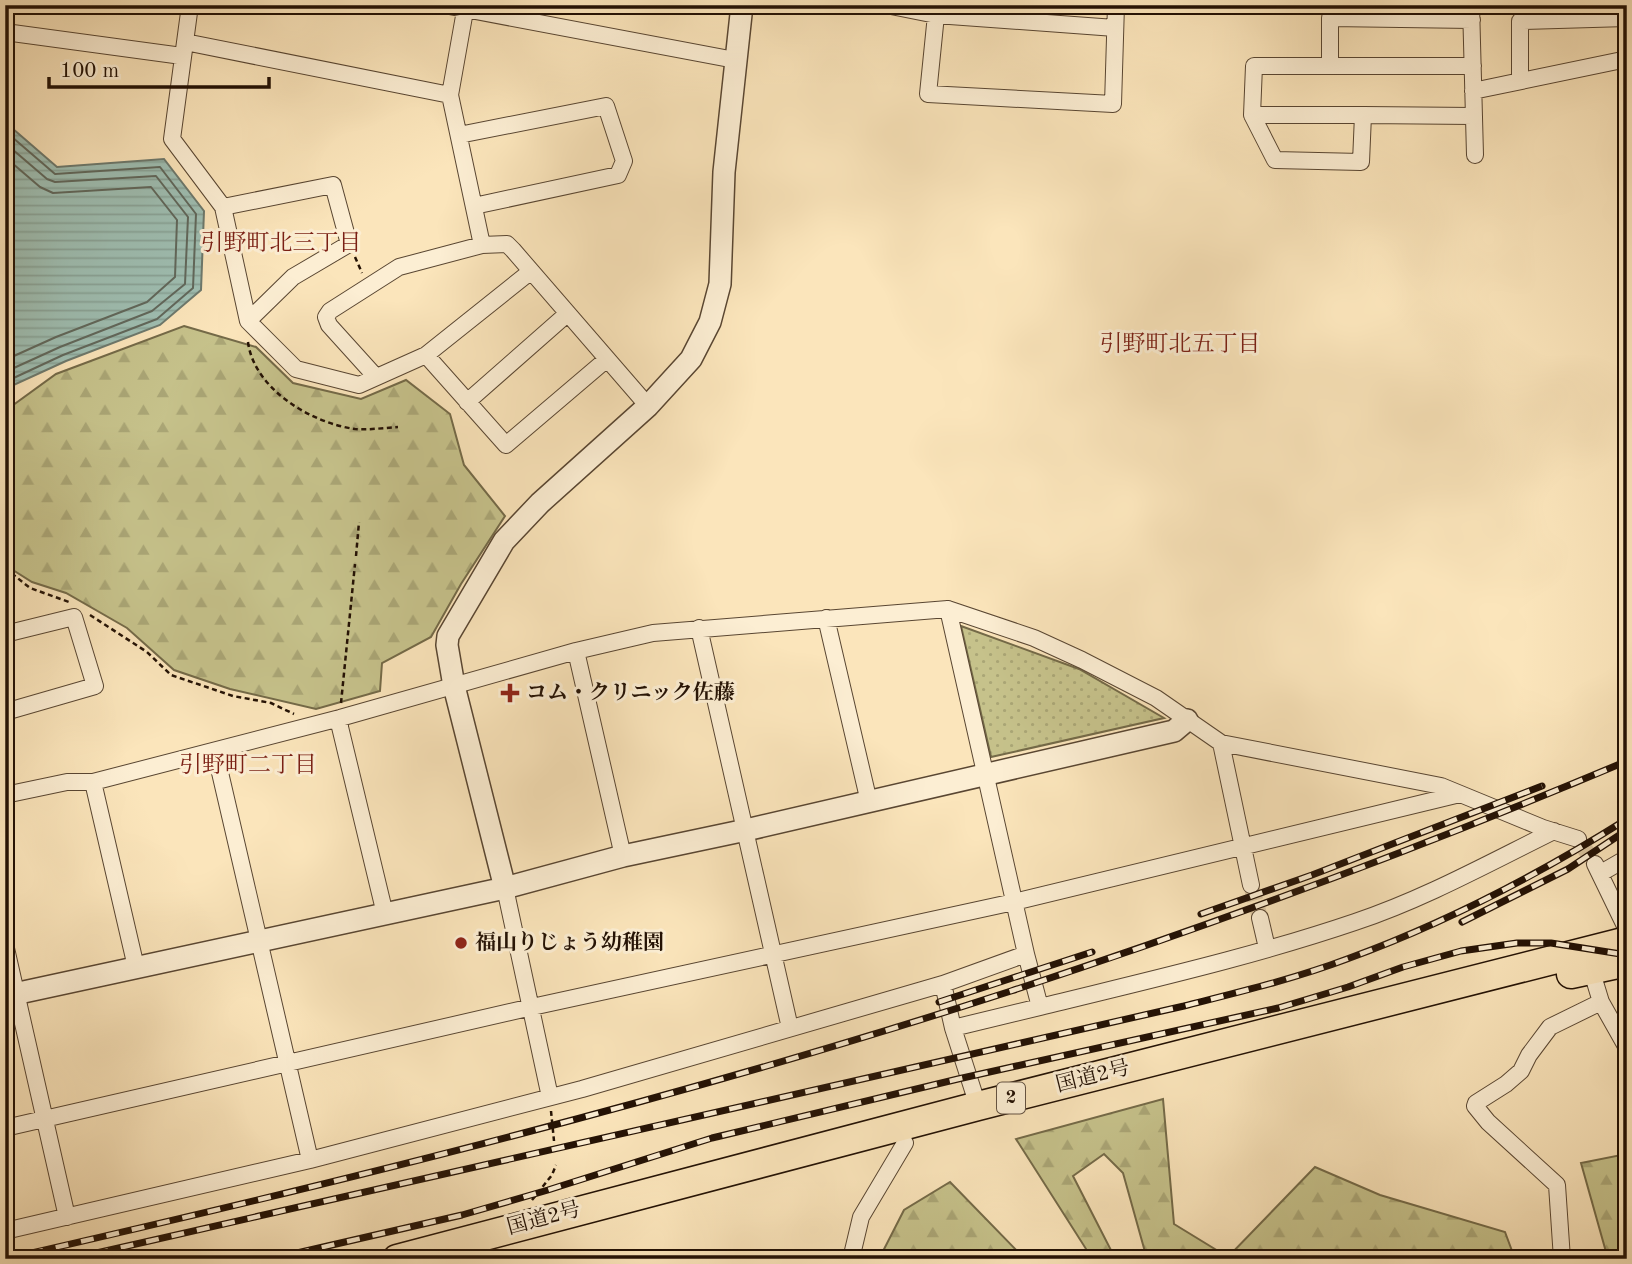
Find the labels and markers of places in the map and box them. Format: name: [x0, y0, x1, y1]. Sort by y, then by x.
place label: コム・クリニック佐藤: [526, 681, 735, 704]
marker: コム・クリニック佐藤: [500, 683, 520, 703]
place label: 福山りじょう幼稚園: [475, 931, 664, 954]
marker: 福山りじょう幼稚園: [453, 935, 469, 951]

